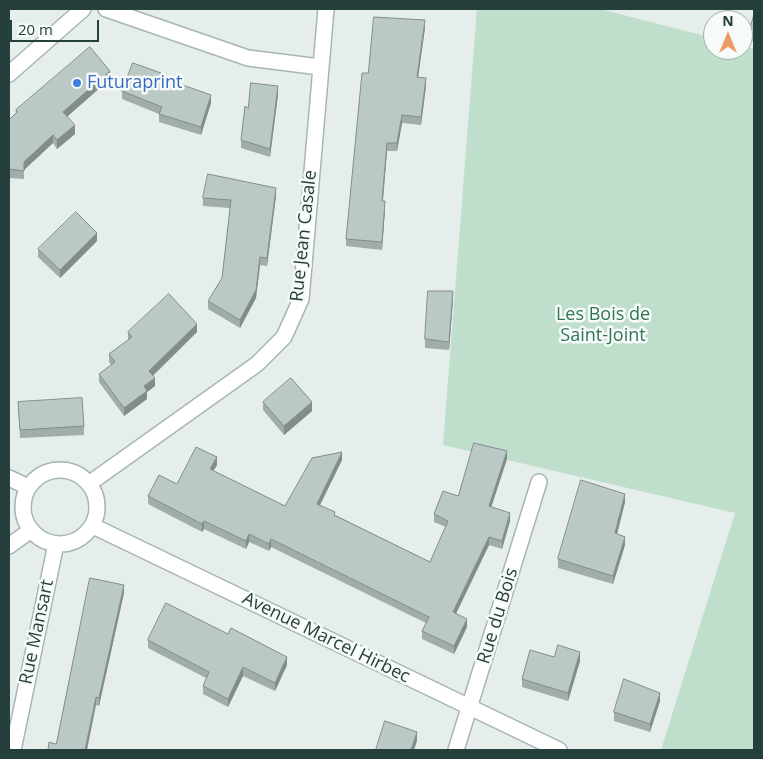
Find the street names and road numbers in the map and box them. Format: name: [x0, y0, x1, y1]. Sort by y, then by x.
street label: Rue Jean Casale: [286, 169, 322, 303]
street label: Rue du Bois: [473, 565, 523, 667]
street label: Rue Mansart: [15, 578, 59, 686]
street label: Avenue Marcel Hirbec: [239, 588, 413, 688]

